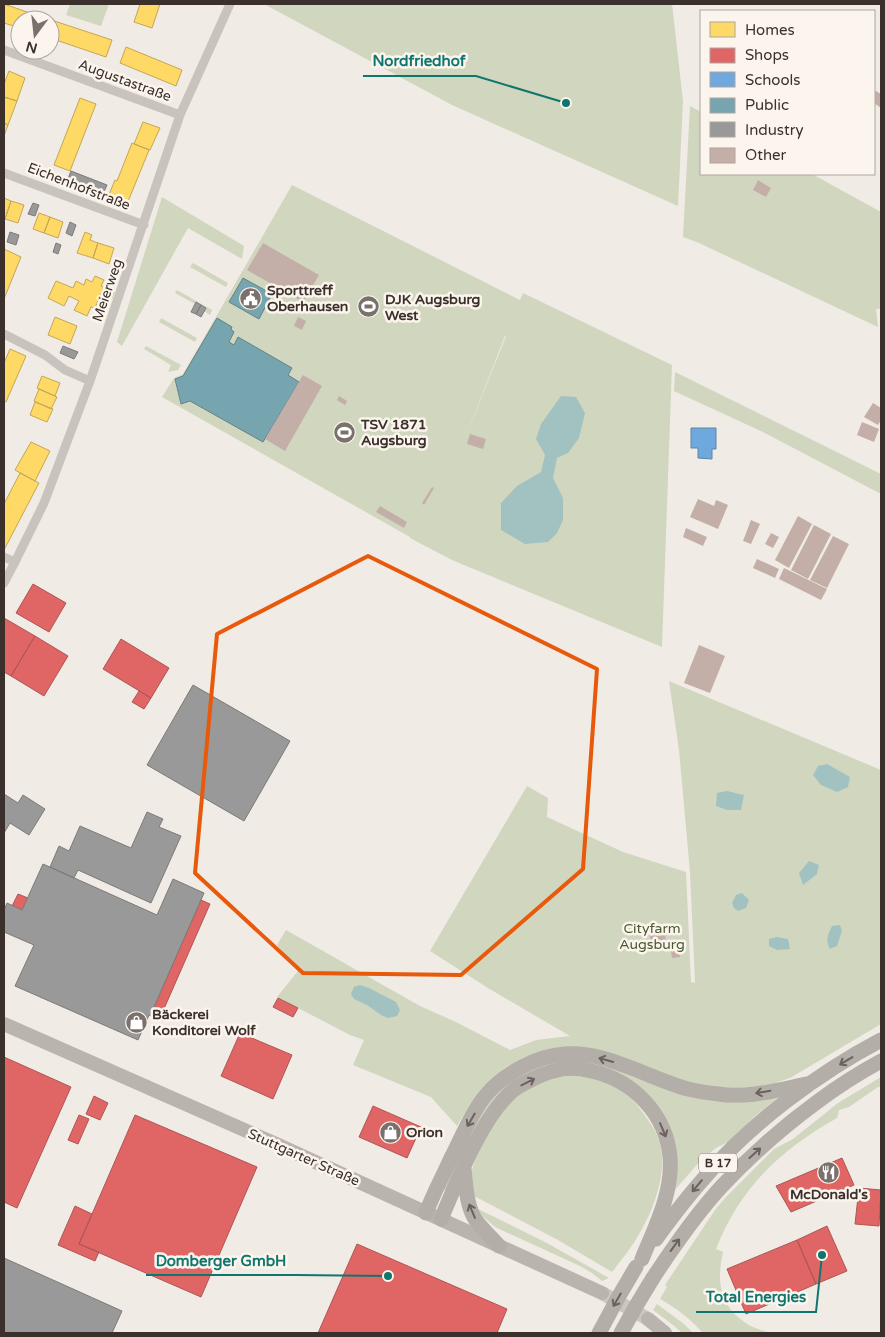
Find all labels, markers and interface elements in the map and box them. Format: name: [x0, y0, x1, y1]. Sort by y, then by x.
north arrow: [10, 10, 60, 60]
legend: [700, 10, 875, 175]
text: Homes: [745, 21, 795, 39]
text: N: [24, 37, 39, 57]
callout: Nordfriedhof: [363, 46, 476, 76]
text: Shops: [745, 46, 789, 64]
text: Nordfriedhof: [372, 52, 466, 70]
street label: Augustastraße: [76, 56, 174, 105]
text: Schools: [745, 71, 801, 89]
text: Public: [745, 96, 789, 114]
text: Industry: [745, 121, 804, 139]
text: Other: [745, 146, 787, 164]
street label: Eichenhofstraße: [25, 159, 133, 214]
street label: Meierweg: [89, 256, 126, 324]
place label: Sporttreff Oberhausen: [267, 282, 348, 315]
public building icon: Sporttreff Oberhausen: [239, 286, 263, 310]
place label: DJK Augsburg West: [385, 291, 481, 324]
sports icon: DJK Augsburg West: [357, 295, 381, 319]
place label: TSV 1871 Augsburg: [360, 416, 427, 449]
sports icon: TSV 1871 Augsburg: [333, 420, 357, 444]
park label: Cityfarm Augsburg: [619, 920, 685, 953]
place label: Bäckerei Konditorei Wolf: [152, 1006, 256, 1039]
shop icon: Bäckerei Konditorei Wolf: [124, 1010, 148, 1034]
one-way arrow: [599, 1054, 615, 1064]
one-way arrow: [839, 1056, 853, 1066]
one-way arrow: [521, 1077, 536, 1087]
one-way arrow: [756, 1088, 772, 1098]
one-way arrow: [465, 1112, 475, 1127]
shop icon: Orion: [378, 1120, 402, 1144]
one-way arrow: [658, 1122, 668, 1137]
place label: Orion: [406, 1124, 443, 1141]
street label: Stuttgarter Straße: [245, 1125, 362, 1190]
one-way arrow: [749, 1147, 762, 1159]
road number: B 17: [699, 1154, 737, 1172]
restaurant icon: McDonald's: [817, 1160, 841, 1184]
one-way arrow: [691, 1179, 703, 1192]
place label: McDonald's: [790, 1186, 868, 1203]
one-way arrow: [467, 1204, 477, 1219]
one-way arrow: [670, 1238, 680, 1252]
callout: Domberger GmbH: [146, 1245, 296, 1275]
text: Domberger GmbH: [156, 1252, 286, 1271]
callout: Total Energies: [696, 1282, 816, 1312]
text: Total Energies: [705, 1288, 806, 1307]
one-way arrow: [611, 1292, 621, 1306]

